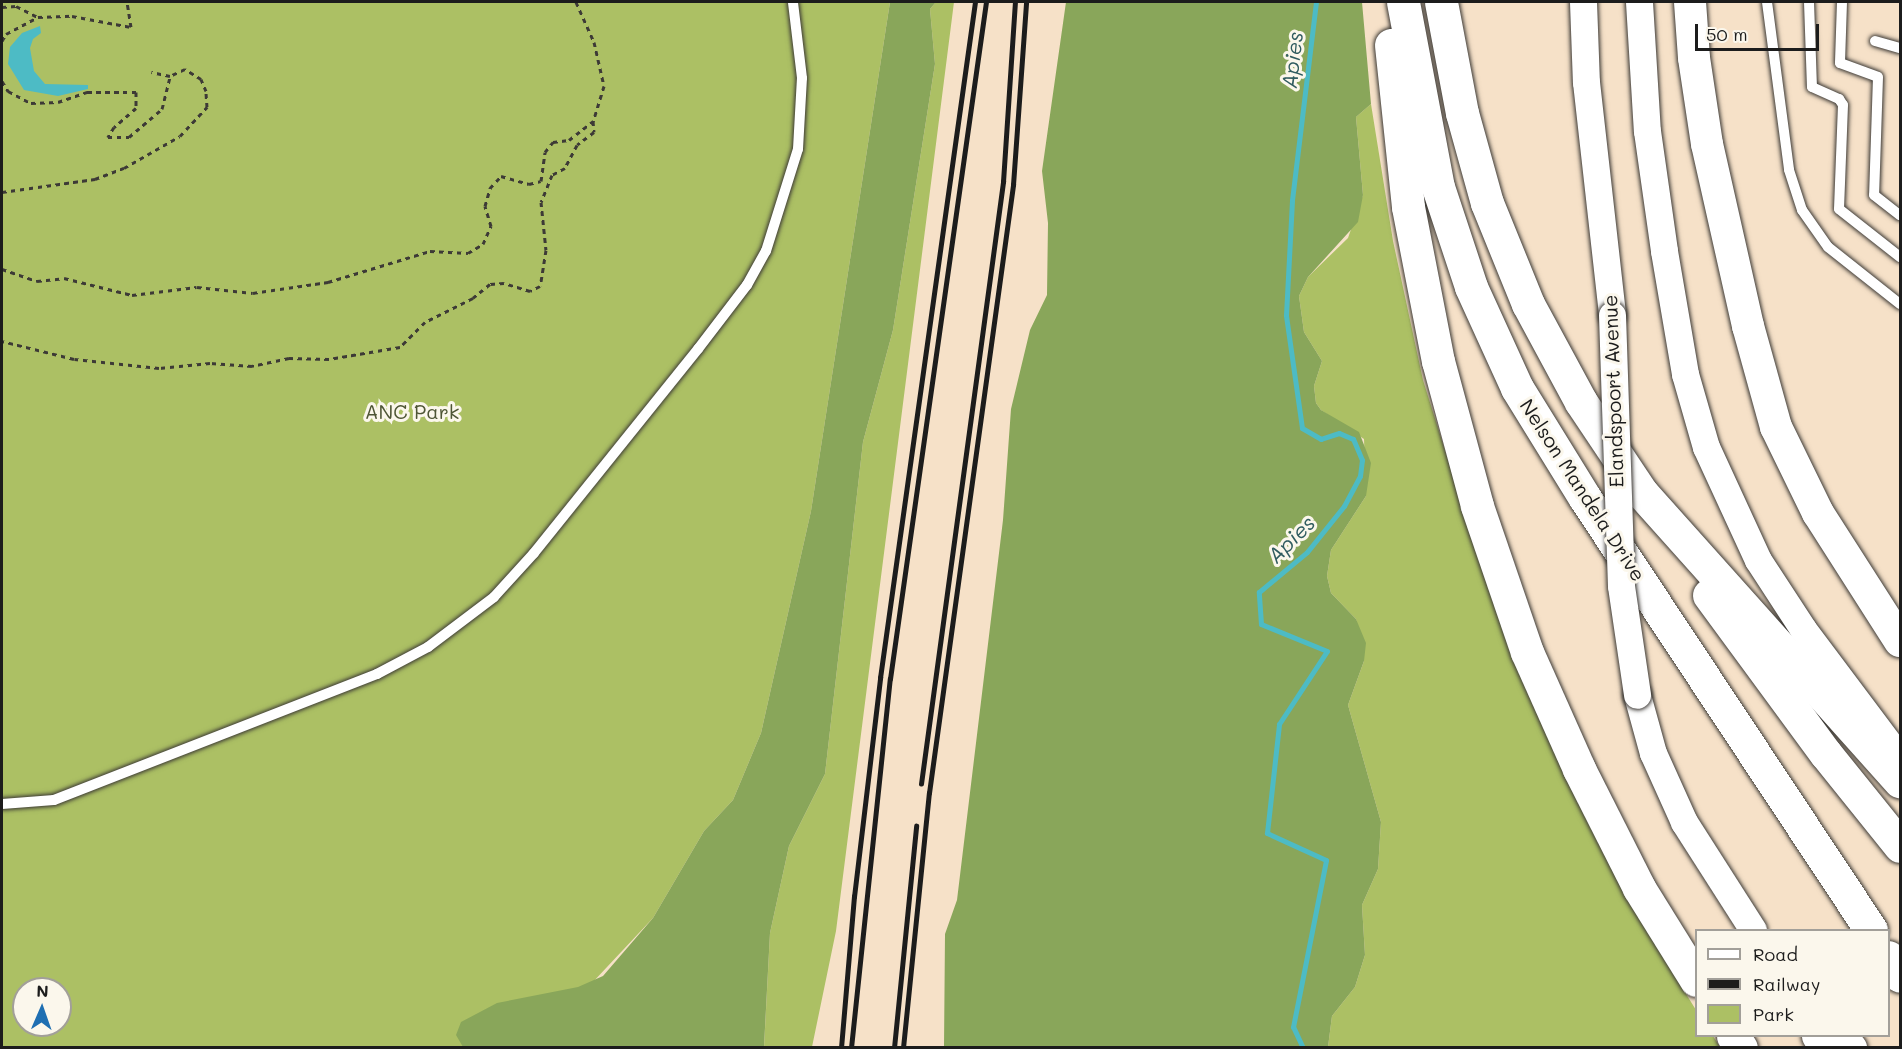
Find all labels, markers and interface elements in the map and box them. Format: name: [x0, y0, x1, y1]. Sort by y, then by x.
scale bar: [1698, 12, 1822, 50]
text: 50 m: [1706, 22, 1748, 46]
water label: Apies: [1276, 30, 1308, 90]
street label: Elandspoort Avenue: [1598, 294, 1628, 488]
street label: Nelson Mandela Drive: [1515, 394, 1651, 586]
park label: ANC Park: [365, 399, 459, 423]
water label: Apies: [1262, 510, 1320, 568]
legend: [1695, 929, 1890, 1037]
text: Road: [1753, 942, 1798, 966]
text: Railway: [1753, 972, 1820, 996]
north arrow: [12, 977, 72, 1037]
text: N: [36, 980, 49, 1001]
text: Park: [1753, 1002, 1794, 1026]

